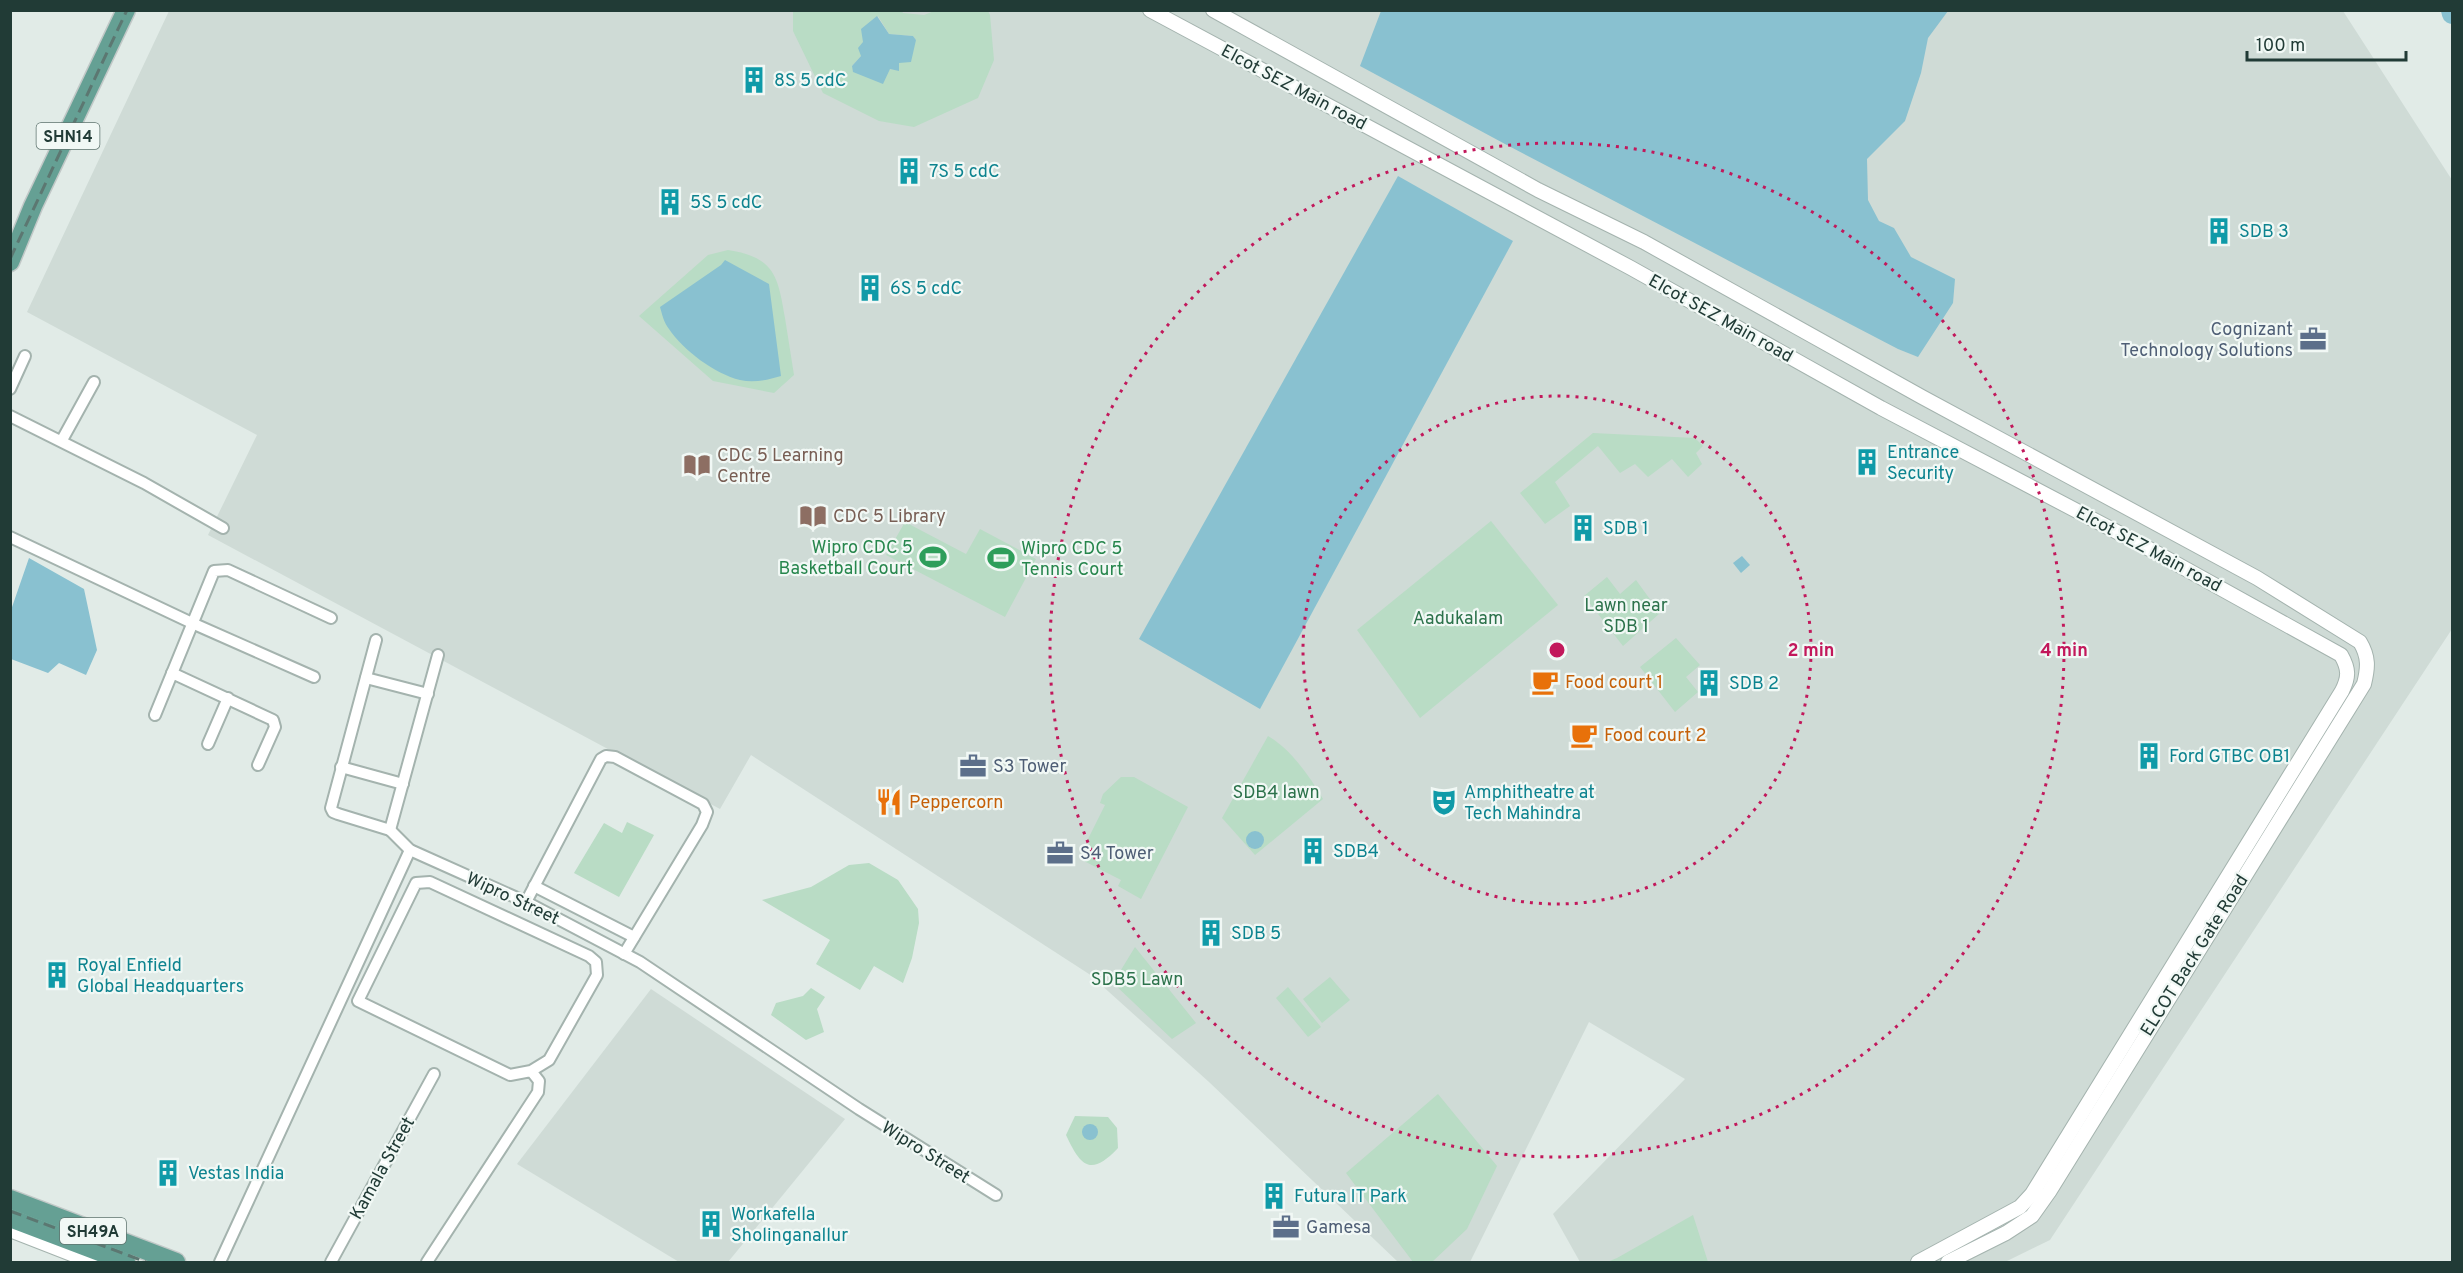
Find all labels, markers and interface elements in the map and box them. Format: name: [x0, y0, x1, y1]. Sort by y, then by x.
scale bar: [2247, 24, 2406, 62]
text: 100 m: [2256, 35, 2305, 58]
street label: Elcot SEZ Main road: [1216, 40, 1370, 137]
building icon: 8S 5 cdC: [739, 65, 769, 95]
place label: 8S 5 cdC: [774, 70, 846, 93]
road number: SHN14: [36, 123, 100, 149]
building icon: 7S 5 cdC: [894, 156, 924, 186]
place label: 7S 5 cdC: [929, 161, 1000, 184]
building icon: 5S 5 cdC: [655, 187, 685, 217]
place label: 5S 5 cdC: [690, 192, 763, 215]
building icon: SDB 3: [2204, 216, 2234, 246]
place label: SDB 3: [2239, 221, 2289, 244]
street label: Elcot SEZ Main road: [1644, 270, 1797, 369]
building icon: 6S 5 cdC: [855, 273, 885, 303]
place label: 6S 5 cdC: [890, 278, 962, 301]
place label: Cognizant Technology Solutions: [2120, 319, 2293, 363]
office icon: Cognizant Technology Solutions: [2298, 324, 2328, 354]
place label: Entrance Security: [1887, 442, 1959, 486]
place label: CDC 5 Learning Centre: [717, 445, 844, 489]
building icon: Entrance Security: [1852, 447, 1882, 477]
library icon: CDC 5 Learning Centre: [682, 450, 712, 480]
library icon: CDC 5 Library: [798, 501, 828, 531]
street label: Elcot SEZ Main road: [2071, 502, 2225, 599]
place label: CDC 5 Library: [833, 506, 946, 529]
building icon: SDB 1: [1568, 513, 1598, 543]
place label: SDB 1: [1603, 518, 1649, 541]
place label: Wipro CDC 5 Basketball Court: [779, 537, 913, 581]
place label: Wipro CDC 5 Tennis Court: [1021, 538, 1124, 582]
sports icon: Wipro CDC 5 Basketball Court: [918, 542, 948, 572]
sports icon: Wipro CDC 5 Tennis Court: [986, 543, 1016, 573]
park label: Lawn near SDB 1: [1584, 595, 1668, 639]
park label: Aadukalam: [1413, 608, 1503, 631]
centre of rings: [1547, 640, 1567, 660]
text: 2 min: [1787, 640, 1835, 663]
text: 4 min: [2040, 640, 2088, 663]
cafe icon: Food court 1: [1530, 667, 1560, 697]
building icon: SDB 2: [1694, 668, 1724, 698]
place label: Food court 1: [1565, 672, 1663, 695]
place label: SDB 2: [1729, 673, 1779, 696]
cafe icon: Food court 2: [1569, 720, 1599, 750]
place label: Food court 2: [1604, 725, 1706, 748]
building icon: Ford GTBC OB1: [2134, 741, 2164, 771]
place label: Ford GTBC OB1: [2169, 746, 2290, 769]
office icon: S3 Tower: [958, 751, 988, 781]
place label: S3 Tower: [993, 756, 1066, 779]
park label: SDB4 lawn: [1232, 782, 1320, 805]
place label: Amphitheatre at Tech Mahindra: [1464, 782, 1595, 826]
restaurant icon: Peppercorn: [874, 787, 904, 817]
theatre icon: Amphitheatre at Tech Mahindra: [1429, 787, 1459, 817]
place label: Peppercorn: [909, 792, 1003, 815]
building icon: SDB4: [1298, 836, 1328, 866]
office icon: S4 Tower: [1045, 838, 1075, 868]
place label: SDB4: [1333, 841, 1379, 864]
place label: S4 Tower: [1080, 843, 1154, 866]
street label: Wipro Street: [462, 868, 563, 931]
street label: ELCOT Back Gate Road: [2136, 871, 2254, 1041]
building icon: SDB 5: [1196, 918, 1226, 948]
place label: SDB 5: [1231, 923, 1281, 946]
place label: Royal Enfield Global Headquarters: [77, 955, 244, 999]
building icon: Royal Enfield Global Headquarters: [42, 960, 72, 990]
park label: SDB5 Lawn: [1091, 969, 1183, 992]
street label: Kamala Street: [346, 1113, 421, 1224]
street label: Wipro Street: [877, 1117, 974, 1190]
building icon: Vestas India: [153, 1158, 183, 1188]
place label: Vestas India: [188, 1163, 284, 1186]
building icon: Futura IT Park: [1259, 1181, 1289, 1211]
place label: Futura IT Park: [1294, 1186, 1407, 1209]
place label: Workafella Sholinganallur: [731, 1204, 848, 1248]
building icon: Workafella Sholinganallur: [696, 1209, 726, 1239]
office icon: Gamesa: [1271, 1212, 1301, 1242]
place label: Gamesa: [1306, 1217, 1371, 1240]
road number: SH49A: [60, 1218, 126, 1244]

